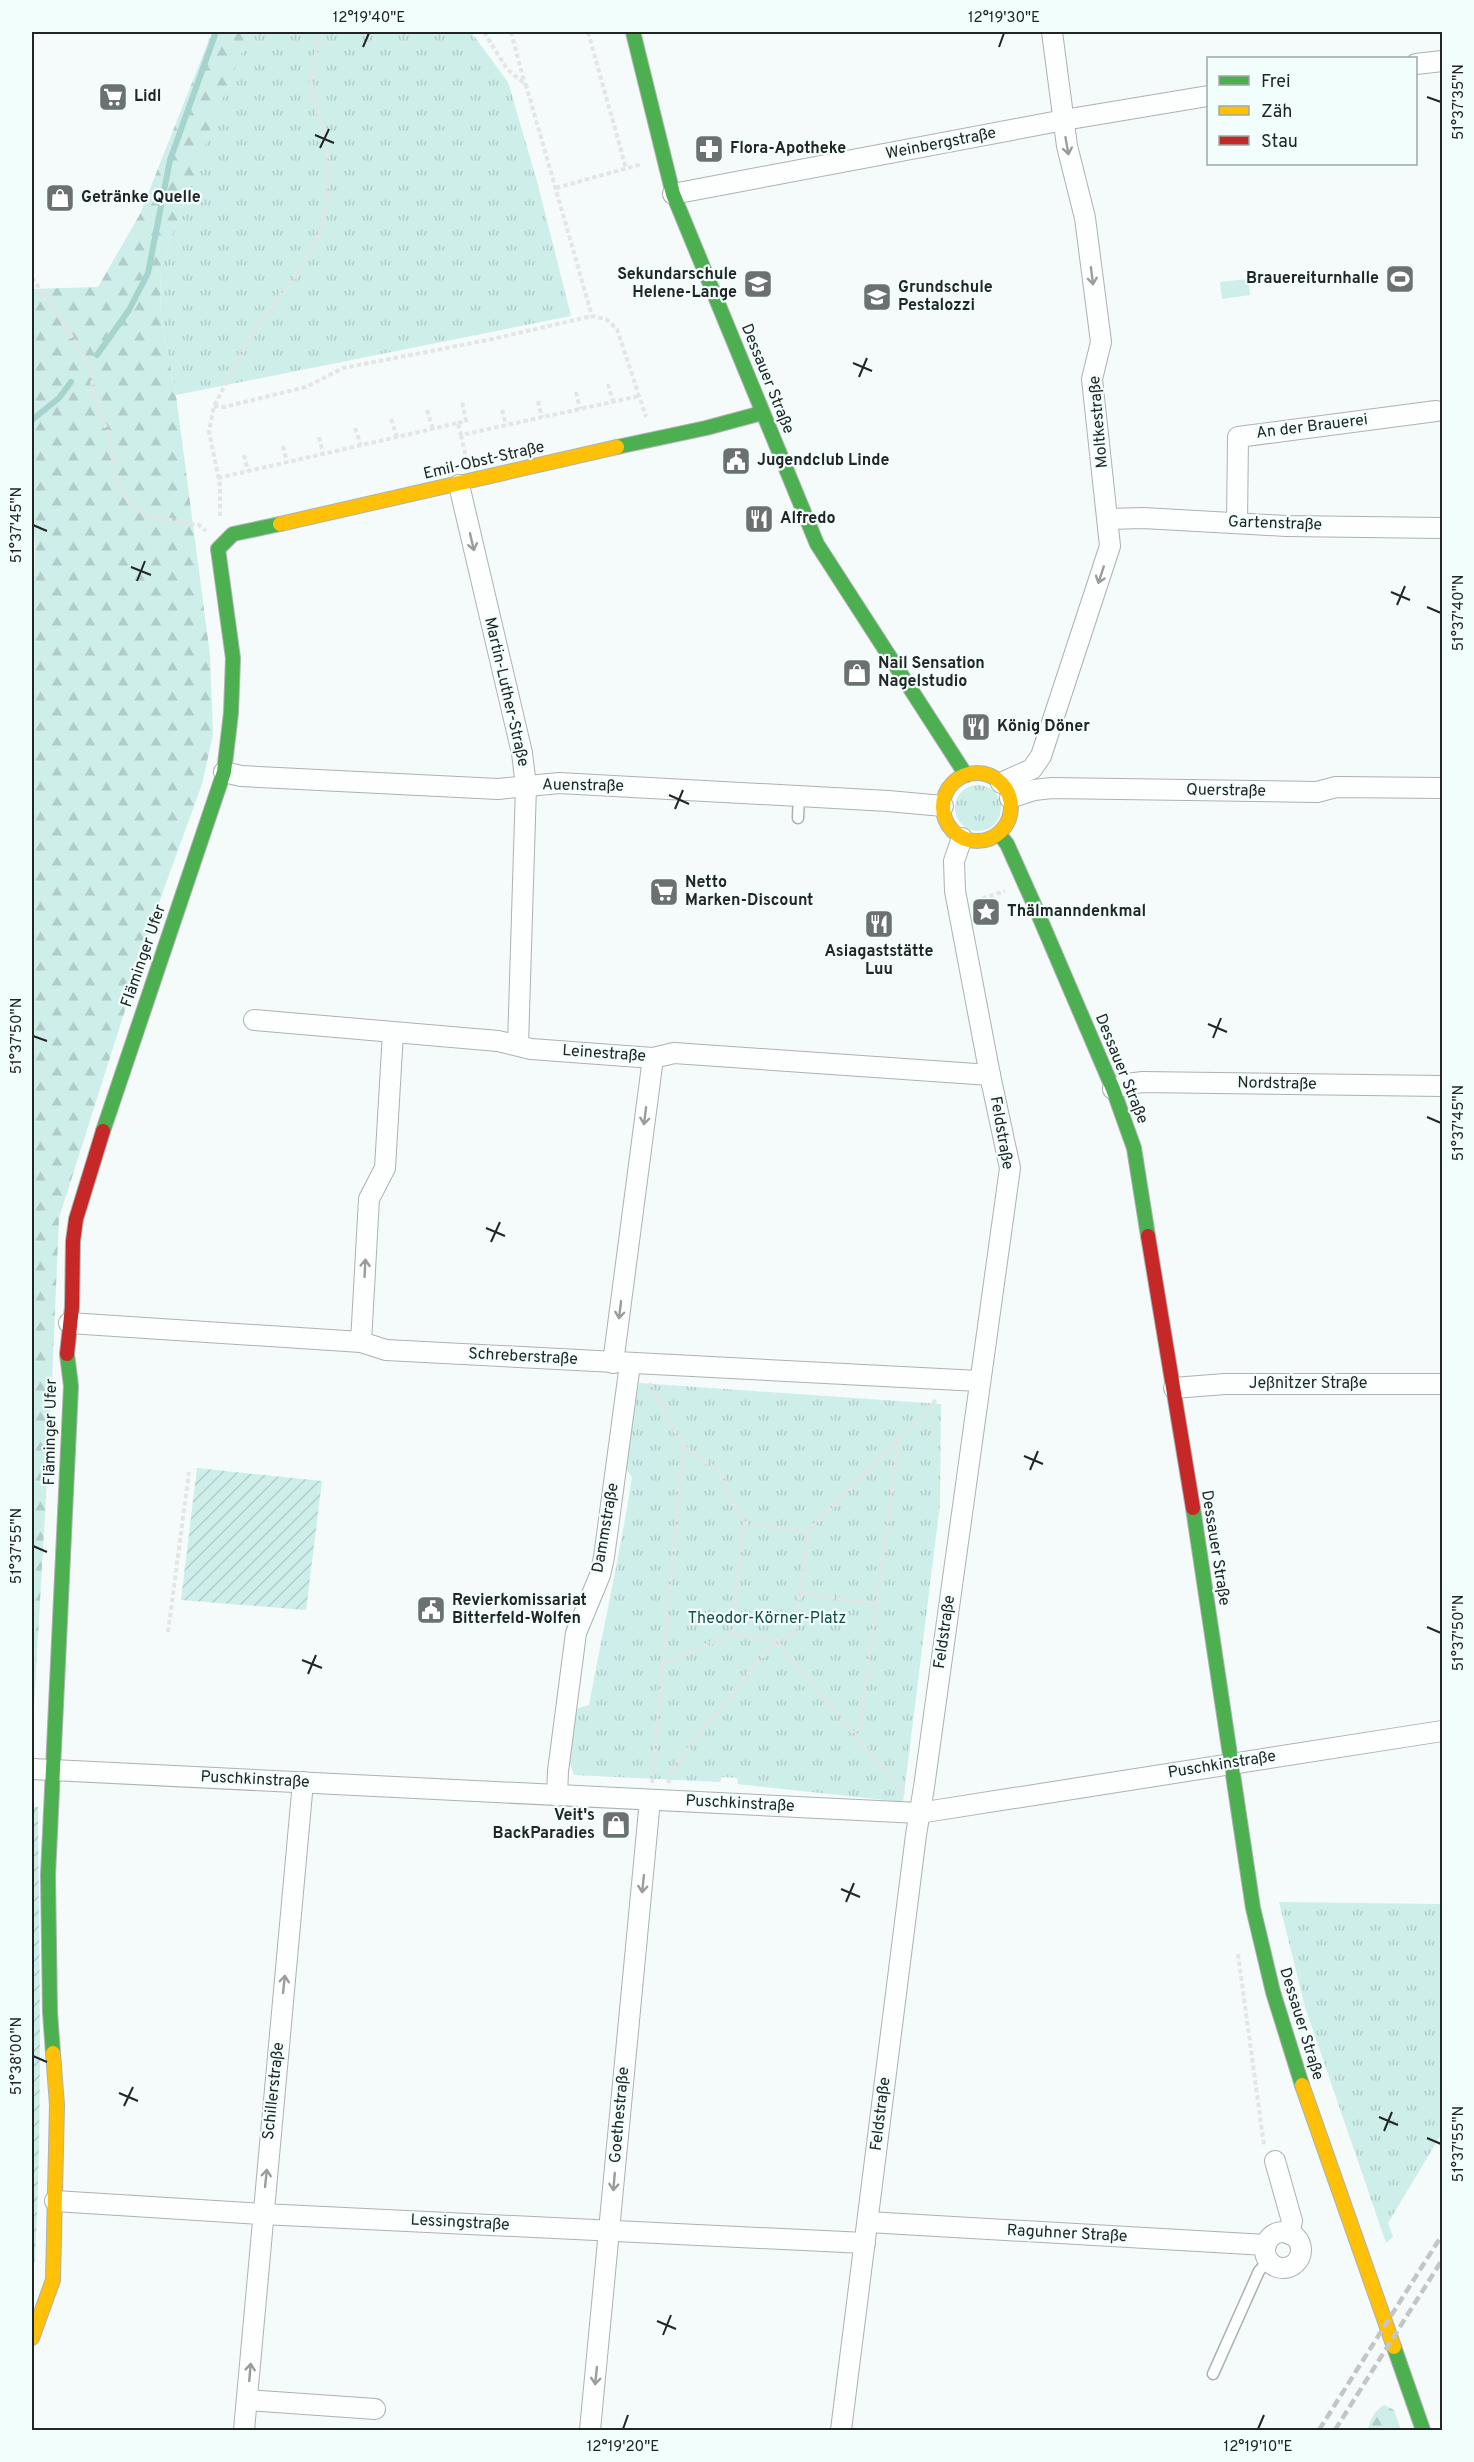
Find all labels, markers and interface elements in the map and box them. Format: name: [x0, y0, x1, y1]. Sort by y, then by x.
text: 12°19'40"E: [333, 9, 405, 28]
text: 12°19'30"E: [968, 9, 1040, 28]
legend: [1207, 57, 1417, 165]
text: 51°37'35"N: [1450, 64, 1469, 140]
text: Frei: [1261, 71, 1291, 94]
supermarket icon: Lidl: [97, 81, 129, 113]
place label: Lidl: [134, 87, 161, 107]
text: Zäh: [1261, 101, 1292, 124]
street label: Weinbergstraße: [884, 123, 998, 165]
text: Stau: [1261, 131, 1298, 154]
pharmacy icon: Flora-Apotheke: [693, 133, 725, 165]
one-way arrow: [1062, 136, 1073, 155]
place label: Flora-Apotheke: [730, 139, 846, 159]
shop icon: Getränke Quelle: [44, 182, 76, 214]
place label: Getränke Quelle: [81, 188, 201, 208]
sports icon: Brauereiturnhalle: [1384, 263, 1416, 295]
place label: Sekundarschule Helene-Lange: [617, 265, 737, 303]
one-way arrow: [1087, 266, 1098, 286]
school or university icon: Sekundarschule Helene-Lange: [742, 268, 774, 300]
place label: Brauereiturnhalle: [1246, 269, 1379, 289]
place label: Grundschule Pestalozzi: [898, 278, 993, 316]
school or university icon: Grundschule Pestalozzi: [861, 281, 893, 313]
street label: Dessauer Straße: [736, 321, 798, 437]
street label: Moltkestraße: [1085, 375, 1113, 469]
street label: An der Brauerei: [1255, 410, 1369, 444]
street label: Emil-Obst-Straße: [422, 437, 546, 485]
public building icon: Jugendclub Linde: [720, 445, 752, 477]
place label: Jugendclub Linde: [757, 451, 889, 471]
text: 51°37'45"N: [8, 487, 27, 563]
restaurant icon: Alfredo: [743, 503, 775, 535]
place label: Alfredo: [780, 509, 836, 529]
street label: Gartenstraße: [1228, 512, 1322, 536]
one-way arrow: [467, 532, 478, 551]
one-way arrow: [1094, 566, 1105, 584]
text: 51°37'40"N: [1450, 575, 1469, 651]
street label: Martin-Luther-Straße: [479, 615, 533, 769]
place label: Nail Sensation Nagelstudio: [878, 654, 985, 692]
shop icon: Nail Sensation Nagelstudio: [841, 657, 873, 689]
restaurant icon: König Döner: [960, 711, 992, 743]
place label: König Döner: [997, 717, 1090, 737]
street label: Auenstraße: [542, 775, 624, 797]
street label: Querstraße: [1186, 780, 1266, 802]
place label: Netto Marken-Discount: [685, 873, 813, 911]
supermarket icon: Netto Marken-Discount: [648, 876, 680, 908]
place icon: Thälmanndenkmal: [970, 896, 1002, 928]
street label: Fläminger Ufer: [117, 902, 171, 1010]
place label: Thälmanndenkmal: [1007, 902, 1146, 922]
restaurant icon: Asiagaststätte Luu: [863, 908, 895, 940]
place label: Asiagaststätte Luu: [825, 942, 934, 980]
text: 51°37'50"N: [8, 998, 27, 1074]
street label: Dessauer Straße: [1090, 1011, 1152, 1127]
street label: Leinestraße: [561, 1041, 647, 1067]
street label: Nordstraße: [1237, 1073, 1317, 1095]
text: 51°37'45"N: [1450, 1085, 1469, 1161]
street label: Feldstraße: [985, 1095, 1017, 1171]
one-way arrow: [640, 1106, 651, 1126]
one-way arrow: [360, 1258, 371, 1278]
one-way arrow: [615, 1299, 626, 1319]
street label: Schreberstraße: [468, 1344, 578, 1370]
street label: Jeßnitzer Straße: [1249, 1374, 1367, 1394]
street label: Fläminger Ufer: [40, 1378, 62, 1486]
street label: Dammstraße: [588, 1481, 624, 1575]
street label: Dessauer Straße: [1196, 1489, 1234, 1607]
text: 51°37'55"N: [8, 1508, 27, 1584]
place label: Revierkomissariat Bitterfeld-Wolfen: [452, 1591, 587, 1629]
public building icon: Revierkomissariat Bitterfeld-Wolfen: [415, 1594, 447, 1626]
street label: Feldstraße: [930, 1594, 960, 1670]
text: 51°37'50"N: [1450, 1595, 1469, 1671]
park label: Theodor-Körner-Platz: [688, 1609, 846, 1629]
street label: Puschkinstraße: [1166, 1747, 1278, 1783]
street label: Puschkinstraße: [200, 1767, 310, 1793]
street label: Puschkinstraße: [685, 1791, 795, 1817]
place label: Veit's BackParadies: [492, 1806, 595, 1844]
shop icon: Veit's BackParadies: [600, 1809, 632, 1841]
one-way arrow: [637, 1873, 648, 1893]
street label: Dessauer Straße: [1274, 1965, 1328, 2083]
one-way arrow: [279, 1974, 290, 1994]
text: 51°38'00"N: [8, 2017, 27, 2095]
street label: Schillerstraße: [259, 2041, 289, 2141]
street label: Goethestraße: [606, 2066, 634, 2164]
street label: Feldstraße: [867, 2076, 895, 2152]
text: 51°37'55"N: [1450, 2106, 1469, 2182]
one-way arrow: [261, 2169, 272, 2188]
one-way arrow: [608, 2172, 619, 2192]
street label: Lessingstraße: [410, 2210, 510, 2236]
street label: Raguhner Straße: [1006, 2221, 1128, 2247]
one-way arrow: [245, 2363, 256, 2383]
one-way arrow: [590, 2366, 601, 2386]
text: 12°19'20"E: [587, 2438, 659, 2457]
text: 12°19'10"E: [1224, 2438, 1292, 2457]

